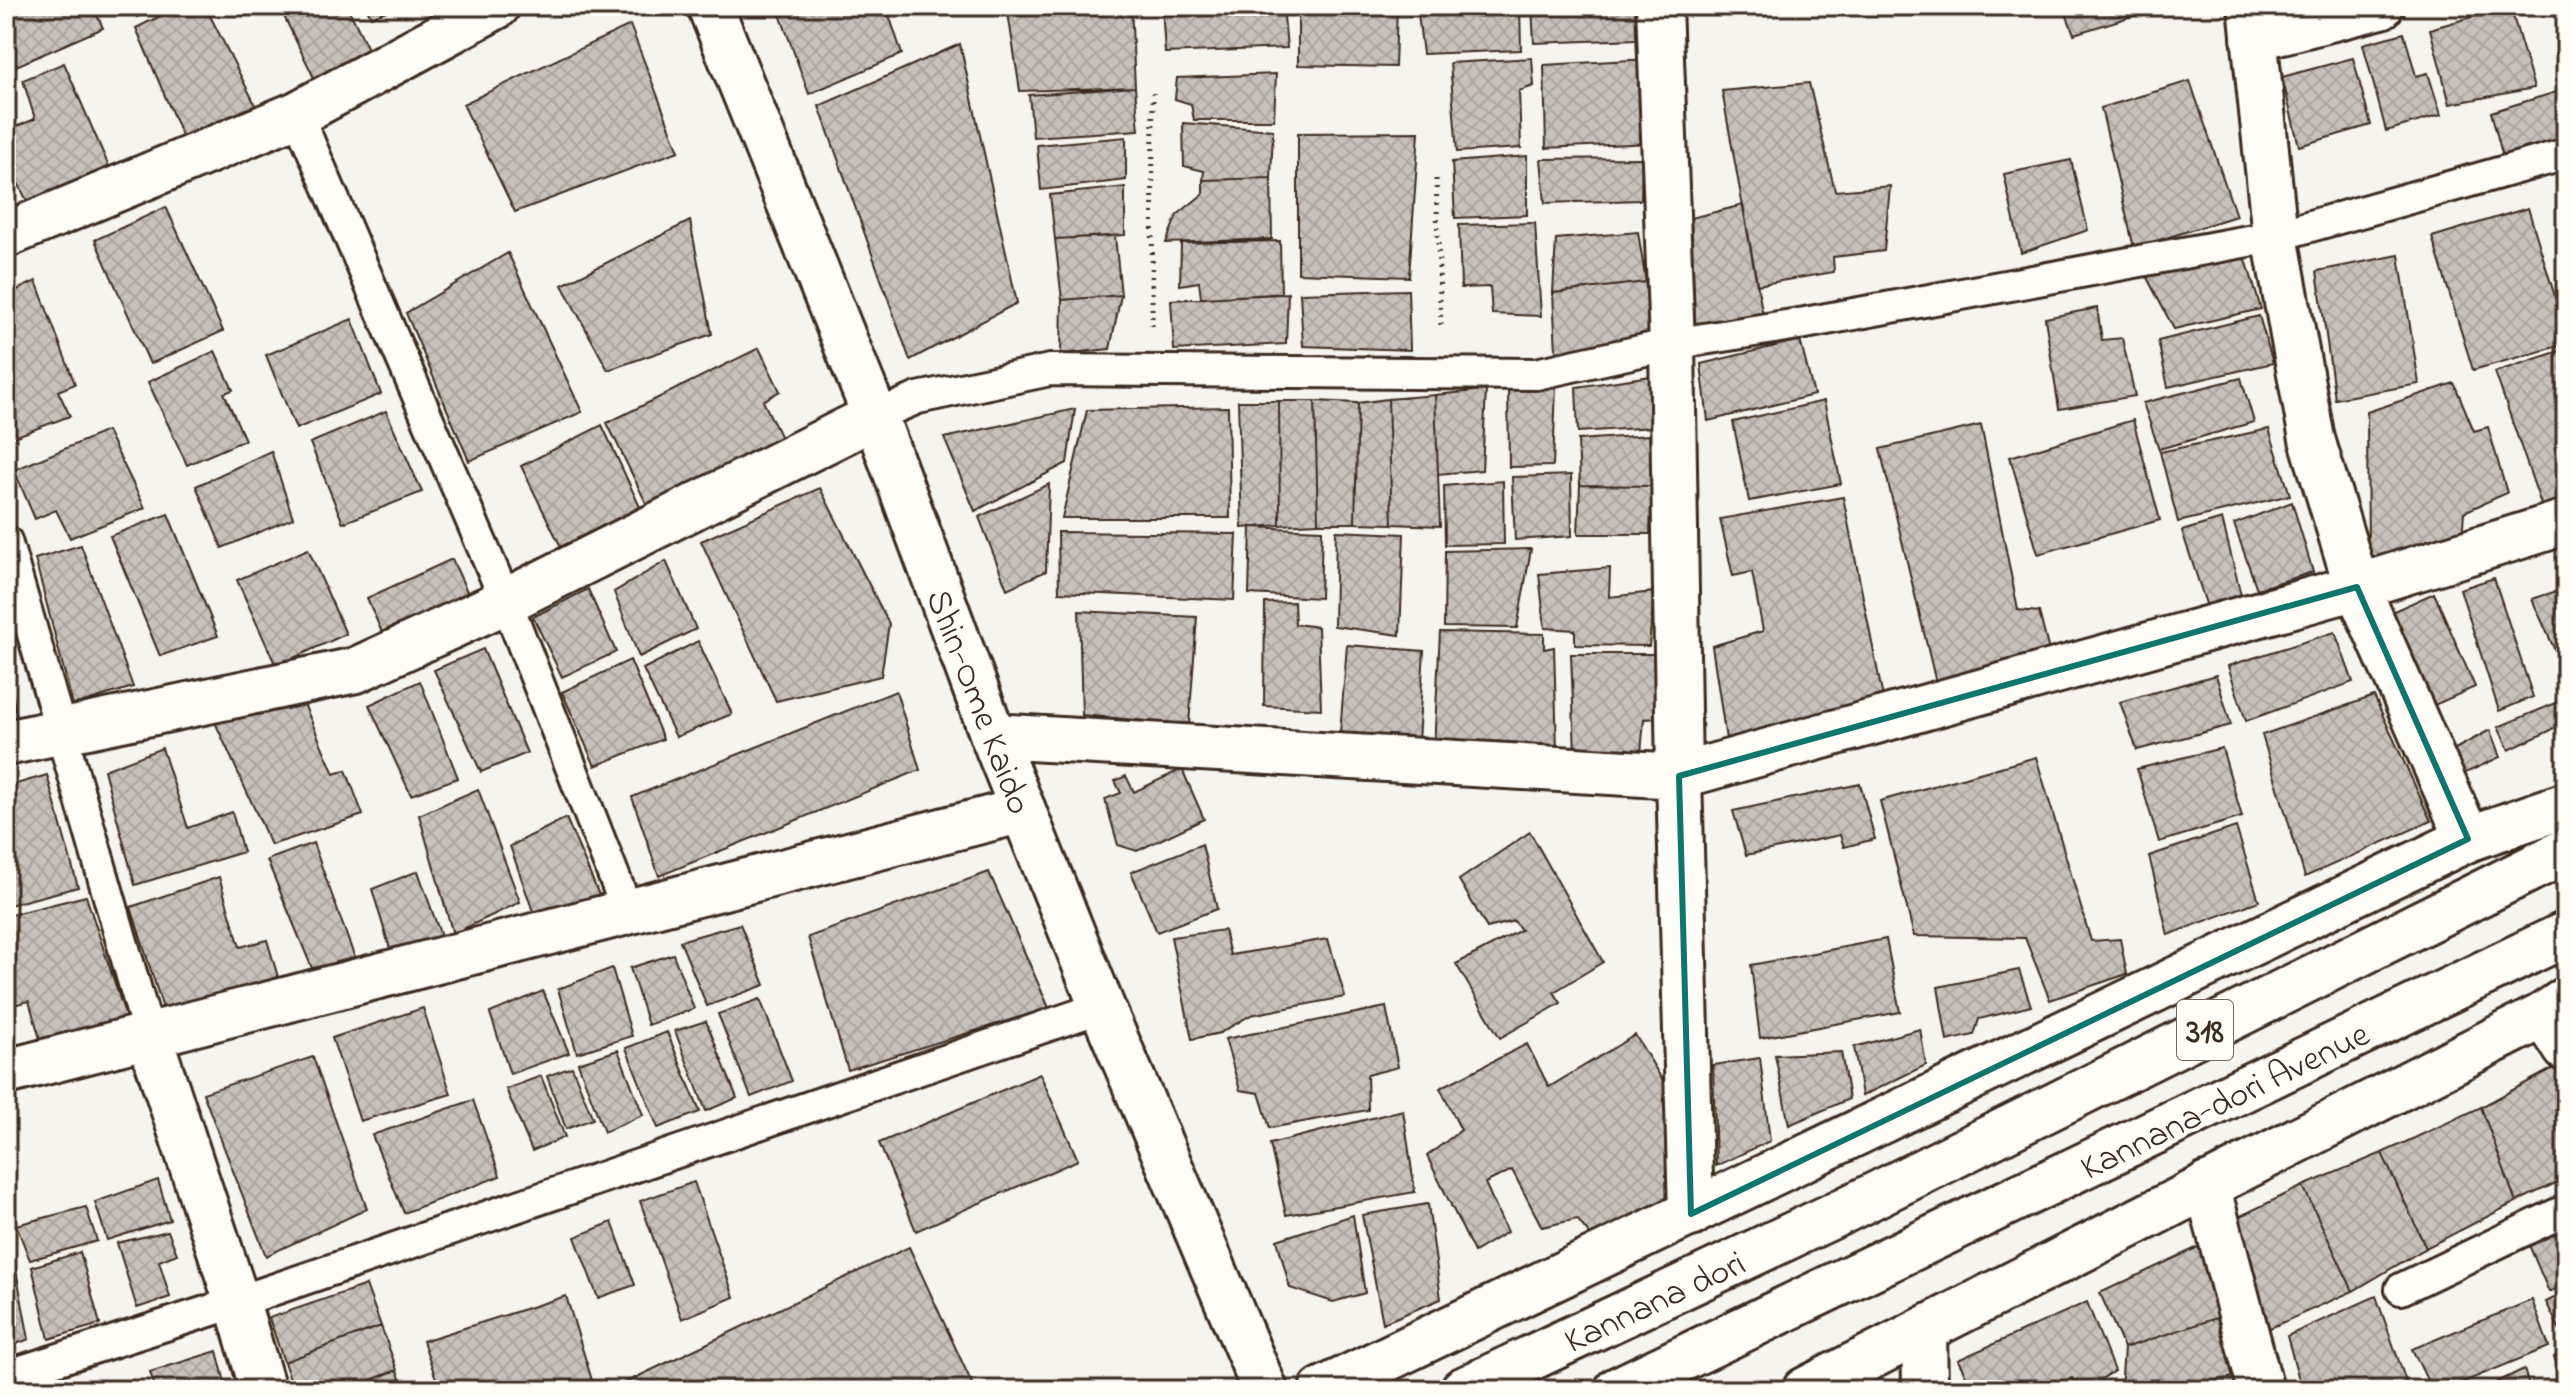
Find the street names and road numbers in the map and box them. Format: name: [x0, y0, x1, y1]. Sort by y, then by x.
street label: Shin-Ome Kaido: [910, 582, 1044, 823]
road number: 318: [2177, 1000, 2233, 1060]
street label: Kannana-dori Avenue: [2072, 1010, 2380, 1196]
street label: Kannana dori: [1557, 1239, 1755, 1369]

